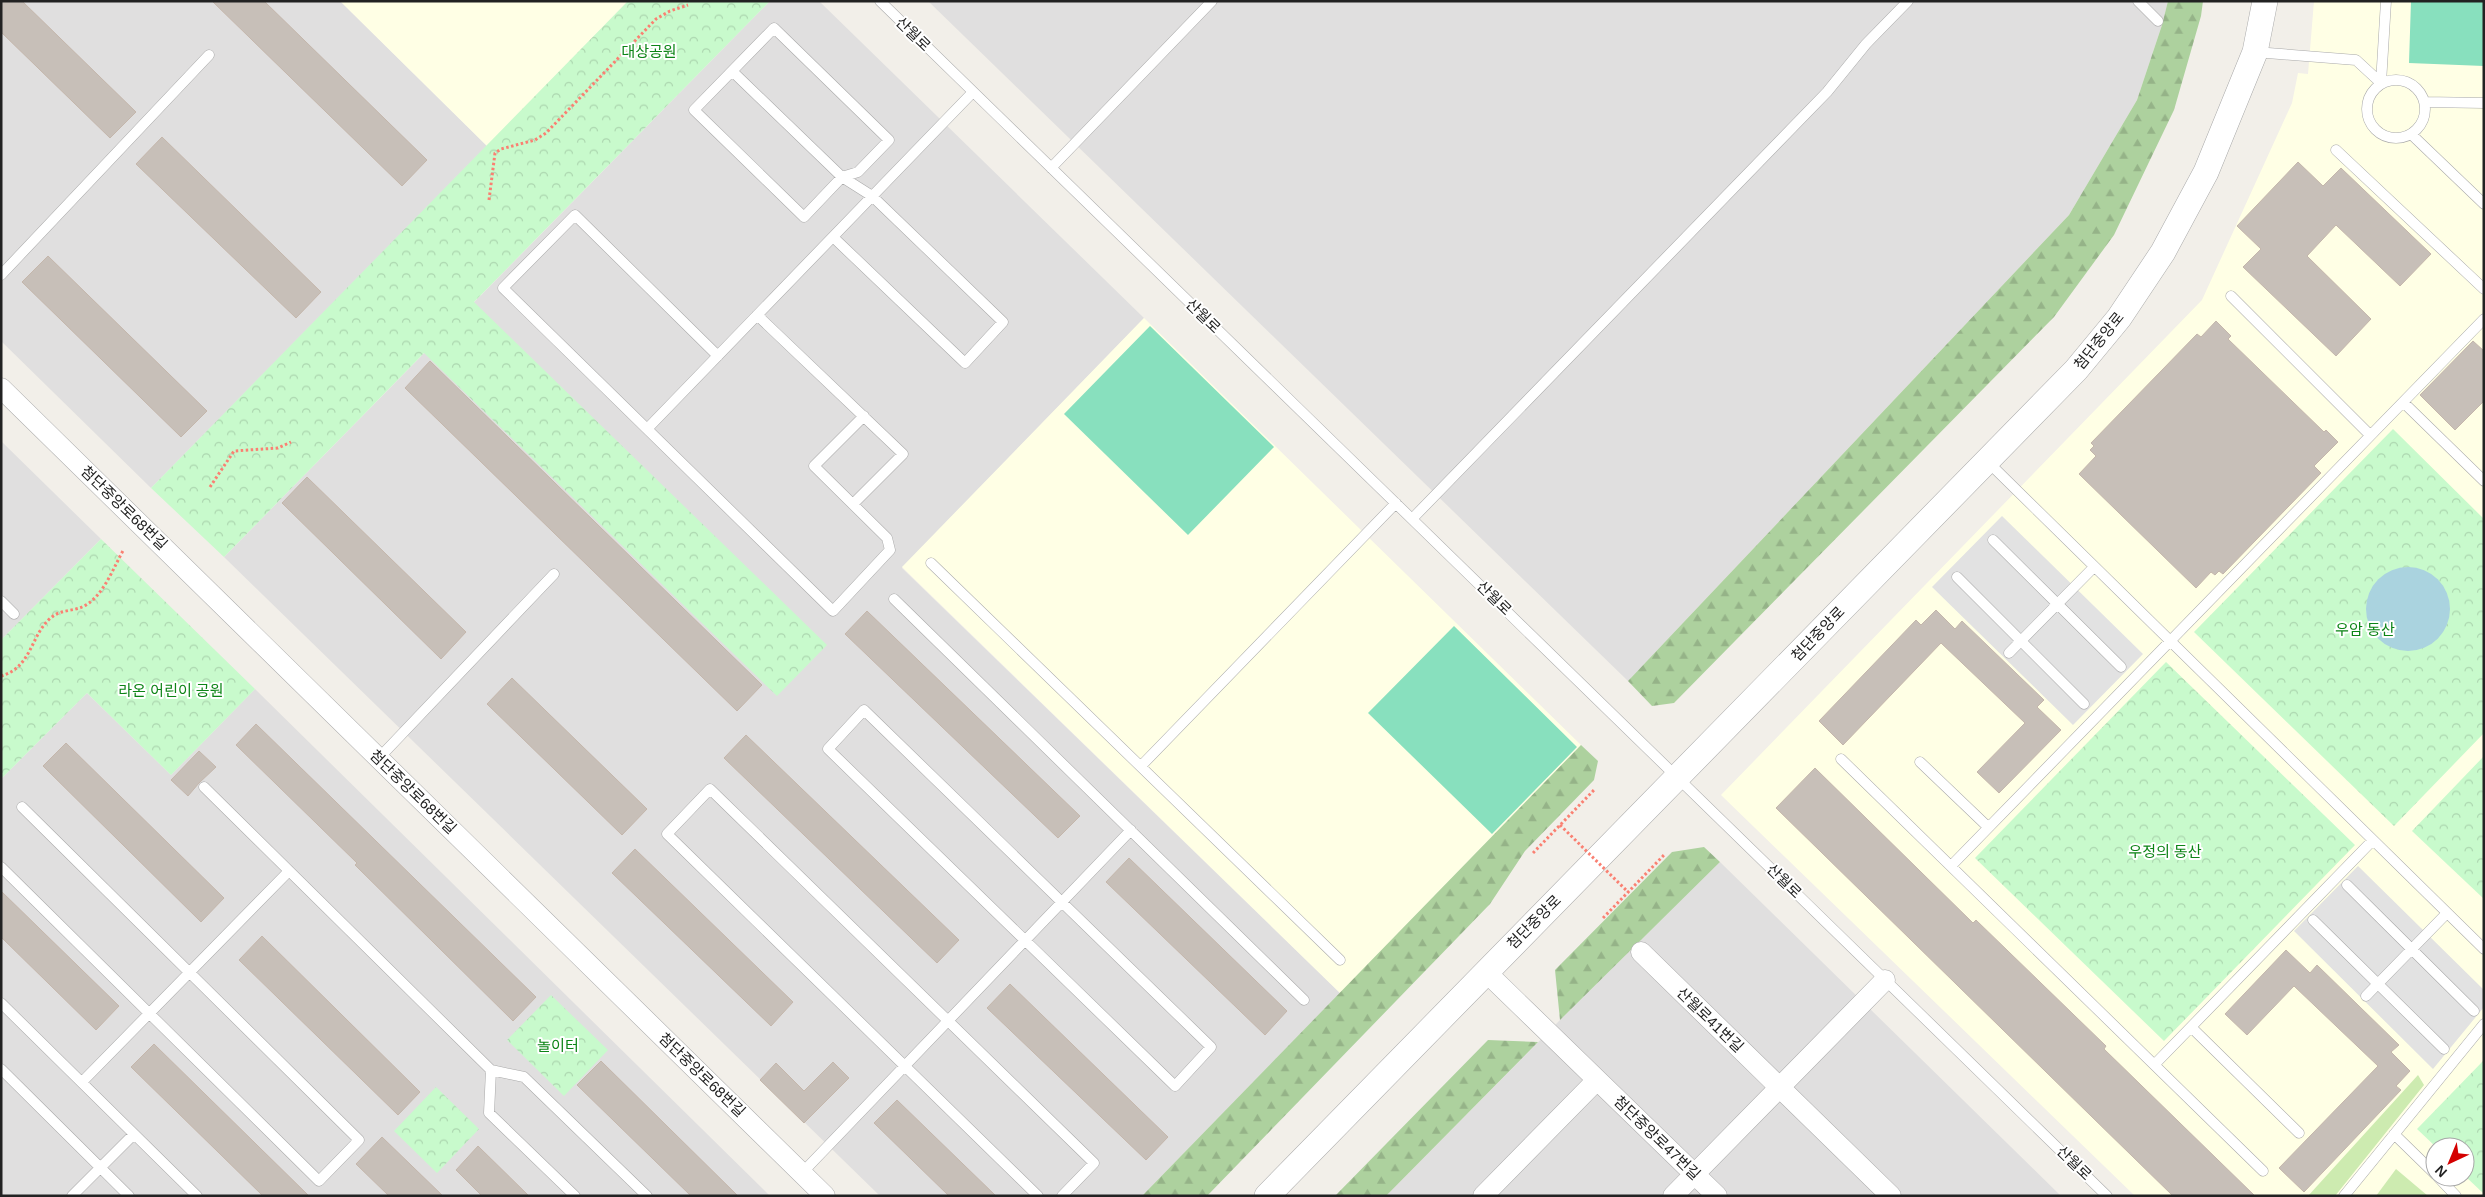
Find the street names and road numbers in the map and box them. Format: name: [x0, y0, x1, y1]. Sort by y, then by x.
street label: 산월로: [893, 13, 934, 54]
street label: 산월로: [1183, 295, 1224, 336]
street label: 첨단중앙로: [2070, 309, 2127, 373]
street label: 첨단중앙로68번길: [78, 462, 171, 553]
street label: 산월로: [1474, 577, 1515, 618]
street label: 첨단중앙로: [1788, 603, 1848, 664]
street label: 첨단중앙로68번길: [367, 746, 460, 837]
street label: 산월로: [1764, 860, 1805, 901]
street label: 첨단중앙로: [1503, 891, 1564, 952]
street label: 산월로41번길: [1674, 984, 1747, 1056]
street label: 첨단중앙로68번길: [656, 1029, 749, 1120]
street label: 첨단중앙로47번길: [1611, 1092, 1704, 1183]
street label: 산월로: [2054, 1142, 2095, 1183]

